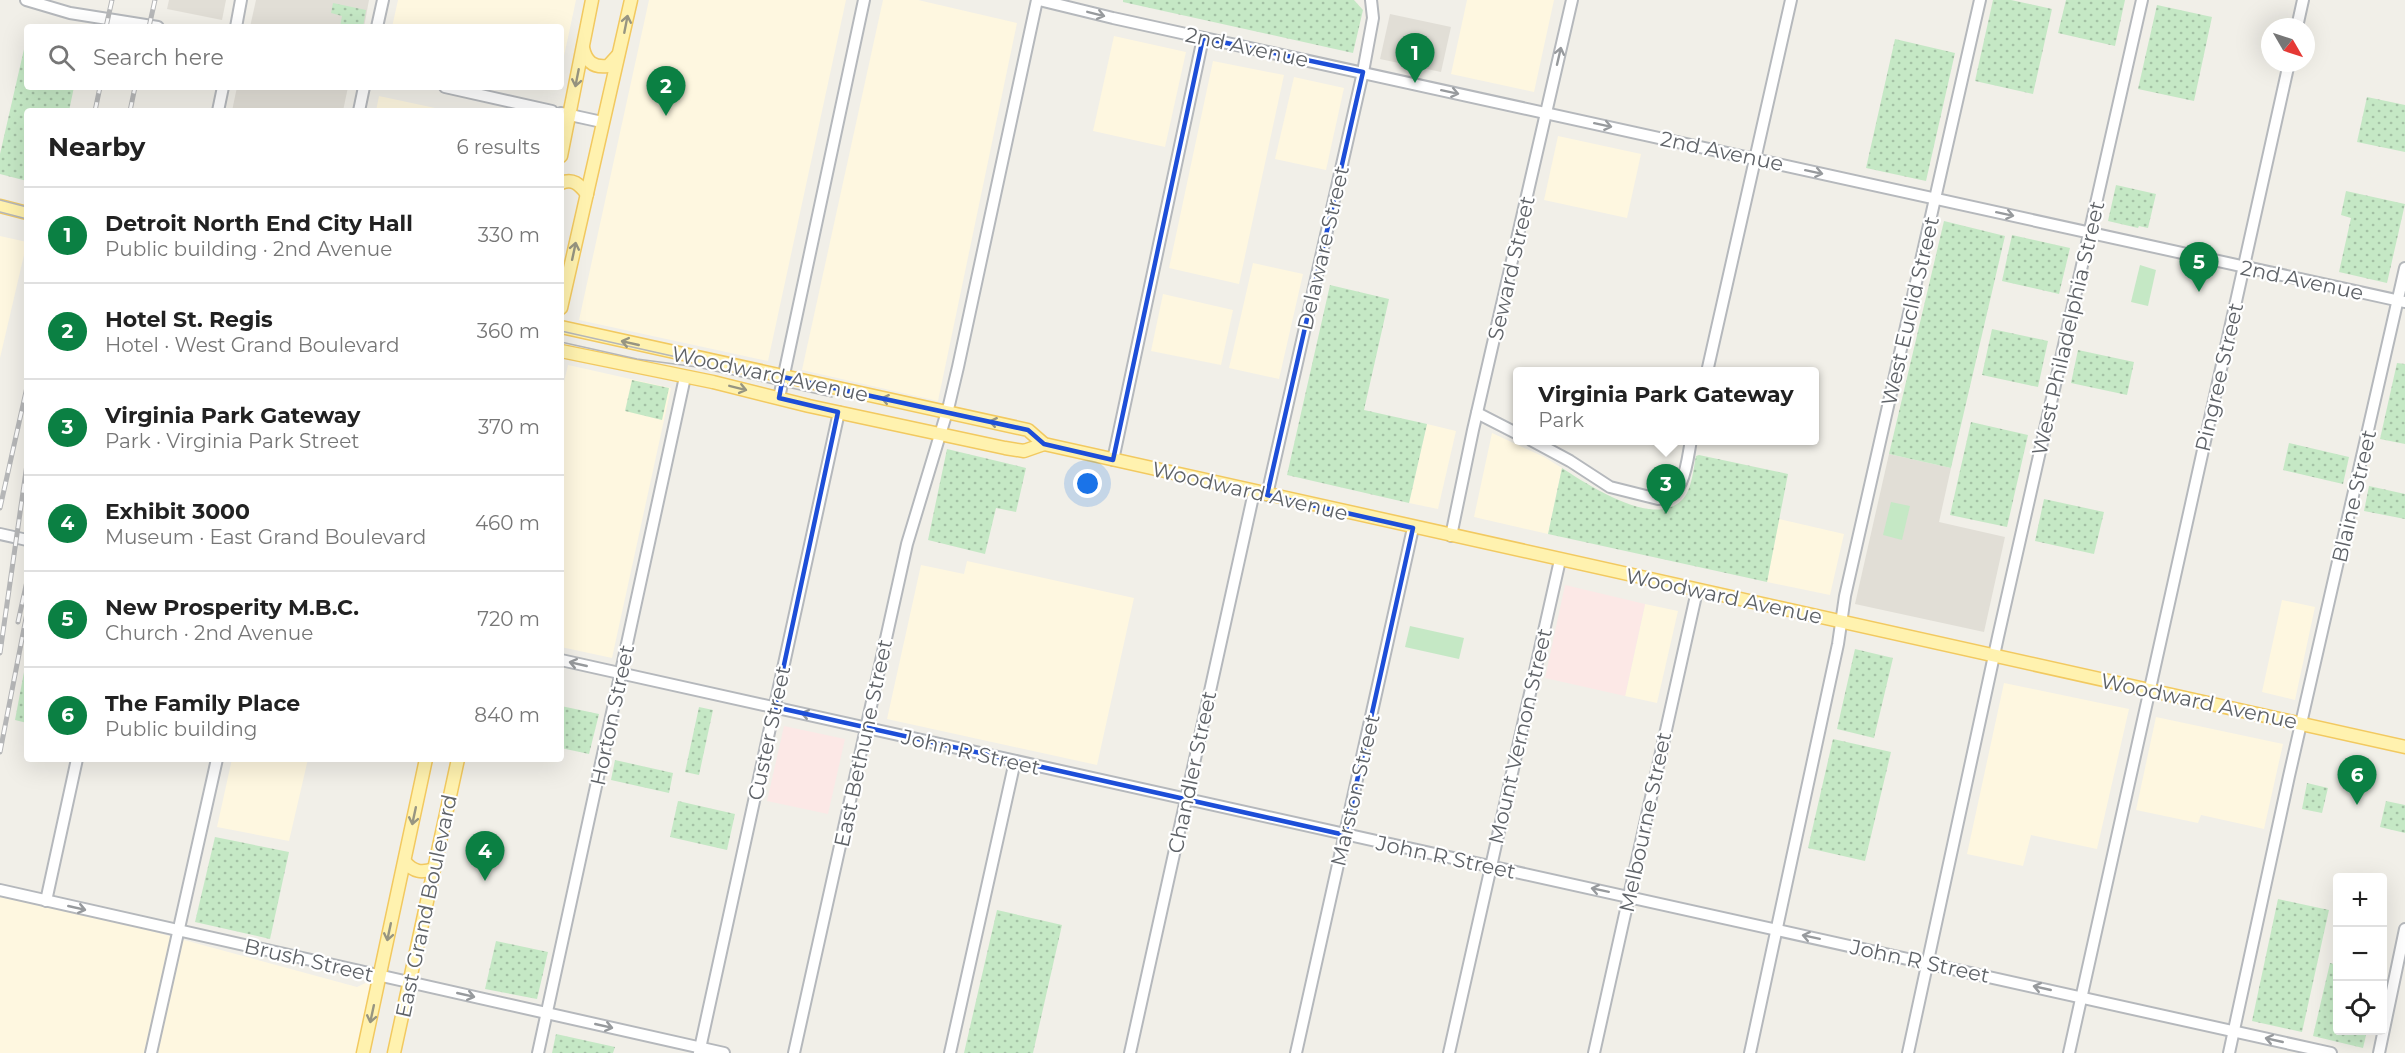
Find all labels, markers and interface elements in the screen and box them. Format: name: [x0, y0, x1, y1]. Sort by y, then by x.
one-way arrow: [1086, 9, 1105, 21]
one-way arrow: [621, 15, 632, 35]
north arrow: [2261, 18, 2315, 72]
street label: 2nd Avenue: [1183, 22, 1311, 72]
search box: [24, 24, 564, 90]
pin: 1: [1396, 34, 1434, 83]
icon: search: [45, 41, 78, 74]
text: Search here: [93, 44, 224, 71]
one-way arrow: [1554, 47, 1565, 67]
pin: 2: [646, 66, 686, 116]
one-way arrow: [571, 68, 582, 87]
one-way arrow: [1440, 87, 1459, 98]
one-way arrow: [1593, 120, 1612, 131]
street label: 2nd Avenue: [1658, 126, 1786, 176]
text: Nearby: [48, 131, 145, 163]
text: 6 results: [456, 135, 540, 159]
street label: Delaware Street: [1292, 163, 1354, 333]
one-way arrow: [1804, 167, 1823, 178]
street label: Seward Street: [1482, 193, 1540, 343]
street label: West Philadelphia Street: [2027, 198, 2109, 458]
one-way arrow: [1994, 209, 2014, 220]
text: Detroit North End City Hall: [105, 210, 413, 237]
street label: West Euclid Street: [1876, 214, 1944, 408]
text: 1: [64, 223, 71, 247]
text: 330 m: [478, 223, 540, 247]
text: Public building · 2nd Avenue: [105, 237, 392, 261]
one-way arrow: [569, 242, 581, 261]
pin: 5: [2180, 242, 2218, 292]
street label: 2nd Avenue: [2238, 255, 2366, 305]
street label: Pingree Street: [2190, 300, 2248, 454]
text: Hotel St. Regis: [105, 306, 273, 333]
text: 2: [62, 319, 73, 343]
text: 360 m: [477, 319, 540, 343]
text: Hotel · West Grand Boulevard: [105, 333, 400, 357]
one-way arrow: [621, 336, 640, 348]
street label: Woodward Avenue: [669, 341, 871, 407]
popup: [1513, 367, 1819, 445]
text: Virginia Park Gateway: [1538, 381, 1794, 408]
one-way arrow: [728, 383, 747, 395]
one-way arrow: [880, 394, 900, 405]
text: Virginia Park Gateway: [105, 402, 360, 429]
text: Park: [1538, 408, 1584, 432]
text: 3: [62, 415, 73, 439]
text: 370 m: [478, 415, 540, 439]
one-way arrow: [989, 417, 1008, 429]
street label: Blaine Street: [2327, 427, 2381, 565]
text: Park · Virginia Park Street: [105, 429, 359, 453]
street label: Woodward Avenue: [1150, 456, 1350, 526]
pin: 3: [1646, 464, 1686, 514]
your location: [1073, 469, 1102, 498]
text: Exhibit 3000: [105, 498, 250, 525]
text: 4: [61, 511, 74, 535]
text: 460 m: [475, 511, 540, 535]
text: Museum · East Grand Boulevard: [105, 525, 426, 549]
street label: Woodward Avenue: [1623, 563, 1825, 629]
text: New Prosperity M.B.C.: [105, 594, 359, 621]
text: 5: [62, 607, 73, 631]
text: 720 m: [477, 607, 540, 631]
text: Church · 2nd Avenue: [105, 621, 313, 645]
street label: Mount Vernon Street: [1483, 626, 1557, 846]
street label: East Bethune Street: [829, 637, 897, 849]
street label: Horton Street: [585, 642, 639, 788]
one-way arrow: [569, 657, 588, 669]
street label: Custer Street: [743, 663, 795, 803]
street label: Woodward Avenue: [2098, 668, 2300, 734]
street label: Chandler Street: [1163, 688, 1221, 856]
text: The Family Place: [105, 690, 300, 717]
text: 6: [61, 703, 74, 727]
text: 840 m: [474, 703, 540, 727]
one-way arrow: [800, 709, 819, 721]
street label: Marston Street: [1325, 711, 1385, 869]
text: Public building: [105, 717, 258, 741]
street label: John R Street: [898, 724, 1043, 780]
street label: Melbourne Street: [1614, 729, 1676, 915]
pin: 6: [2338, 756, 2376, 805]
street label: East Grand Boulevard: [390, 792, 462, 1020]
one-way arrow: [408, 806, 419, 826]
street label: John R Street: [1373, 830, 1518, 884]
pin: 4: [466, 832, 504, 881]
map controls: [2333, 873, 2387, 1035]
button: +: [2333, 873, 2387, 927]
one-way arrow: [1591, 884, 1610, 896]
one-way arrow: [67, 903, 87, 914]
one-way arrow: [383, 923, 395, 942]
button: −: [2333, 927, 2387, 981]
one-way arrow: [1802, 930, 1821, 942]
street label: Brush Street: [242, 933, 376, 987]
street label: John R Street: [1847, 934, 1992, 988]
button: locate: [2333, 981, 2387, 1035]
one-way arrow: [2033, 982, 2053, 993]
one-way arrow: [456, 990, 475, 1001]
one-way arrow: [366, 1004, 377, 1024]
one-way arrow: [593, 1021, 613, 1032]
one-way arrow: [2265, 1033, 2284, 1045]

